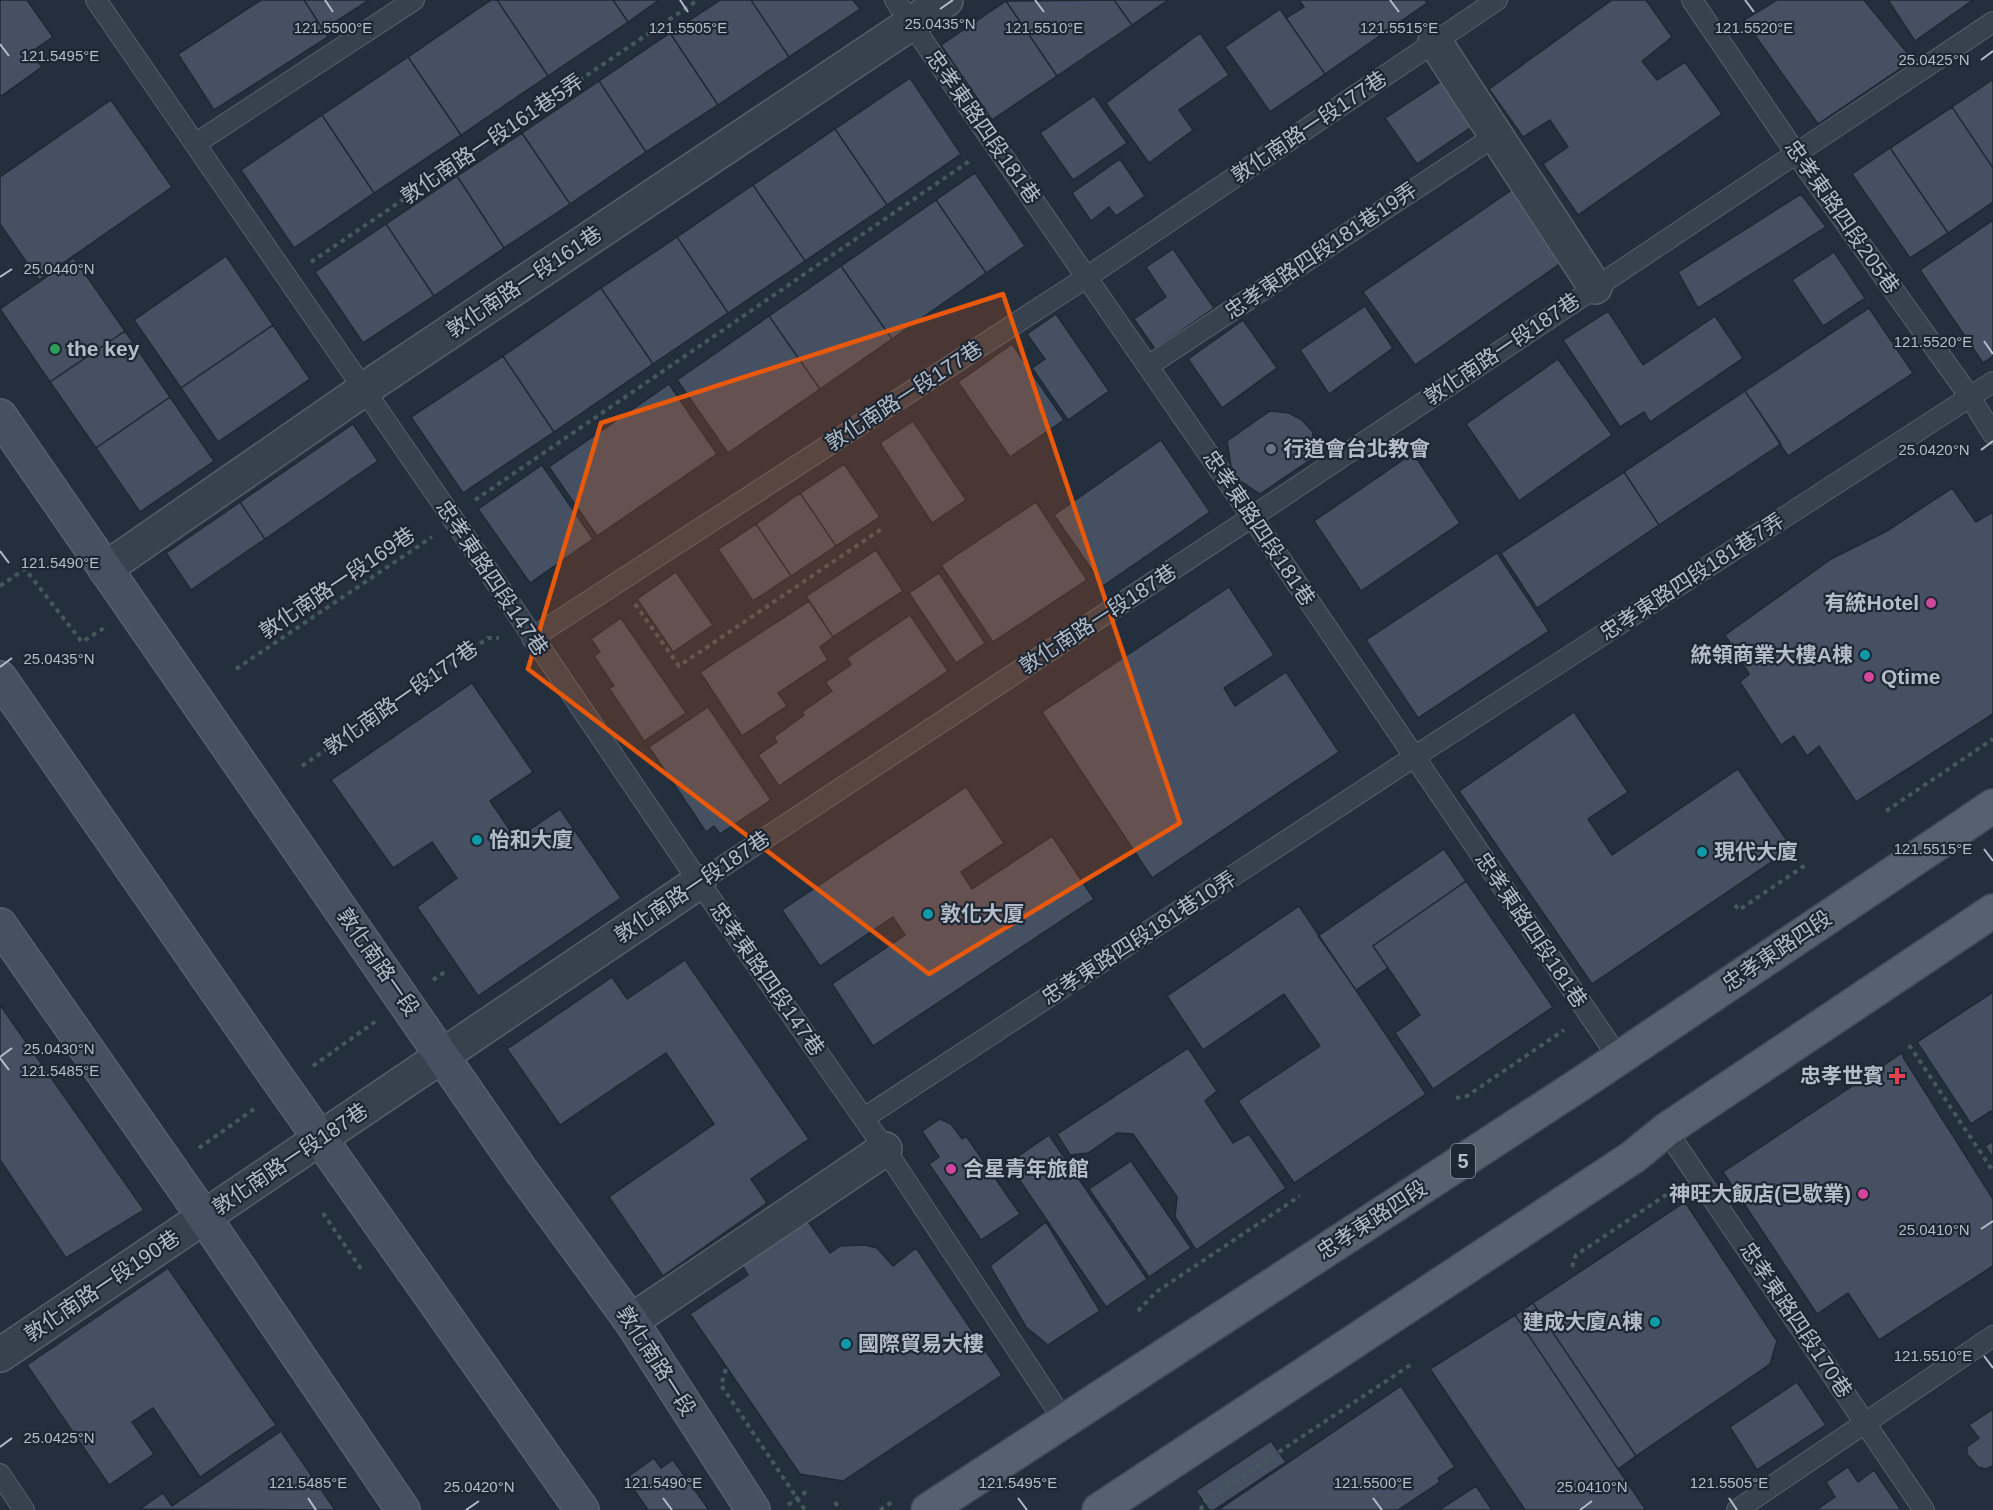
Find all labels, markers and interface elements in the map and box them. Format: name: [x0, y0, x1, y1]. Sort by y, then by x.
text: 25.0435°N: [904, 15, 976, 32]
text: 121.5500°E: [294, 19, 372, 36]
text: 121.5505°E: [649, 19, 727, 36]
text: 121.5510°E: [1005, 19, 1083, 36]
text: 121.5515°E: [1360, 19, 1438, 36]
text: 121.5520°E: [1715, 19, 1793, 36]
street label: 忠孝東路四段181巷: [922, 46, 1045, 208]
text: 121.5495°E: [21, 47, 99, 64]
text: 25.0425°N: [1898, 51, 1970, 68]
street label: 敦化南路一段177巷: [1227, 66, 1391, 187]
street label: 敦化南路一段161巷5弄: [396, 69, 587, 208]
street label: 忠孝東路四段205巷: [1781, 136, 1904, 298]
street label: 忠孝東路四段181巷19弄: [1220, 178, 1421, 323]
street label: 敦化南路一段161巷: [442, 221, 606, 342]
text: 25.0440°N: [23, 260, 95, 277]
street label: 敦化南路一段187巷: [1420, 288, 1584, 409]
text: 121.5520°E: [1894, 333, 1972, 350]
street label: 敦化南路一段177巷: [821, 336, 986, 455]
place label: the key: [67, 337, 140, 360]
marker: the key: [48, 342, 62, 356]
place label: 行道會台北教會: [1283, 437, 1430, 460]
text: 25.0420°N: [1898, 441, 1970, 458]
marker: 行道會台北教會: [1264, 442, 1278, 456]
street label: 忠孝東路四段181巷: [1199, 446, 1320, 610]
street label: 忠孝東路四段147巷: [432, 496, 553, 660]
street label: 忠孝東路四段181巷7弄: [1595, 508, 1788, 645]
street label: 敦化南路一段169巷: [255, 522, 419, 643]
text: 121.5490°E: [21, 554, 99, 571]
street label: 敦化南路一段187巷: [1015, 559, 1180, 678]
place label: 有統Hotel: [1825, 591, 1919, 614]
marker: 有統Hotel: [1924, 596, 1938, 610]
street label: 敦化南路一段177巷: [320, 636, 482, 759]
place label: 統領商業大樓A棟: [1691, 643, 1853, 666]
marker: 統領商業大樓A棟: [1858, 648, 1872, 662]
text: 25.0435°N: [23, 650, 95, 667]
place label: Qtime: [1881, 665, 1941, 688]
marker: Qtime: [1862, 670, 1876, 684]
street label: 敦化南路一段187巷: [610, 826, 774, 947]
place label: 怡和大廈: [489, 828, 573, 851]
marker: 怡和大廈: [470, 833, 484, 847]
place label: 現代大廈: [1714, 840, 1798, 863]
text: 121.5515°E: [1894, 840, 1972, 857]
marker: 現代大廈: [1695, 845, 1709, 859]
street label: 忠孝東路四段181巷: [1471, 848, 1592, 1012]
street label: 忠孝東路四段181巷10弄: [1038, 866, 1240, 1009]
street label: 忠孝東路四段147巷: [706, 898, 829, 1060]
place label: 敦化大厦: [940, 902, 1024, 925]
street label: 敦化南路一段: [333, 904, 424, 1020]
street label: 忠孝東路四段: [1718, 906, 1835, 995]
marker: 敦化大厦: [921, 907, 935, 921]
text: 25.0430°N: [23, 1040, 95, 1057]
text: 121.5485°E: [21, 1062, 99, 1079]
place label: 忠孝世賓: [1800, 1064, 1884, 1087]
marker: 忠孝世賓: [1888, 1067, 1906, 1085]
street label: 敦化南路一段187巷: [208, 1098, 372, 1219]
road number: 5: [1451, 1144, 1475, 1178]
place label: 合星青年旅館: [963, 1157, 1089, 1180]
marker: 合星青年旅館: [944, 1162, 958, 1176]
street label: 忠孝東路四段: [1313, 1176, 1431, 1264]
place label: 神旺大飯店(已歇業): [1669, 1182, 1851, 1205]
marker: 神旺大飯店(已歇業): [1856, 1187, 1870, 1201]
text: 25.0410°N: [1898, 1221, 1970, 1238]
street label: 敦化南路一段190巷: [20, 1225, 184, 1346]
street label: 忠孝東路四段170巷: [1736, 1238, 1857, 1402]
street label: 敦化南路一段: [612, 1302, 700, 1420]
place label: 建成大廈A棟: [1523, 1310, 1643, 1333]
marker: 建成大廈A棟: [1648, 1315, 1662, 1329]
place label: 國際貿易大樓: [858, 1332, 984, 1355]
marker: 國際貿易大樓: [839, 1337, 853, 1351]
text: 121.5510°E: [1894, 1347, 1972, 1364]
text: 25.0425°N: [23, 1429, 95, 1446]
text: 121.5485°E: [269, 1474, 347, 1491]
text: 121.5490°E: [624, 1474, 702, 1491]
text: 121.5495°E: [979, 1474, 1057, 1491]
text: 121.5500°E: [1334, 1474, 1412, 1491]
text: 121.5505°E: [1690, 1474, 1768, 1491]
text: 25.0420°N: [443, 1478, 515, 1495]
text: 25.0410°N: [1556, 1478, 1628, 1495]

